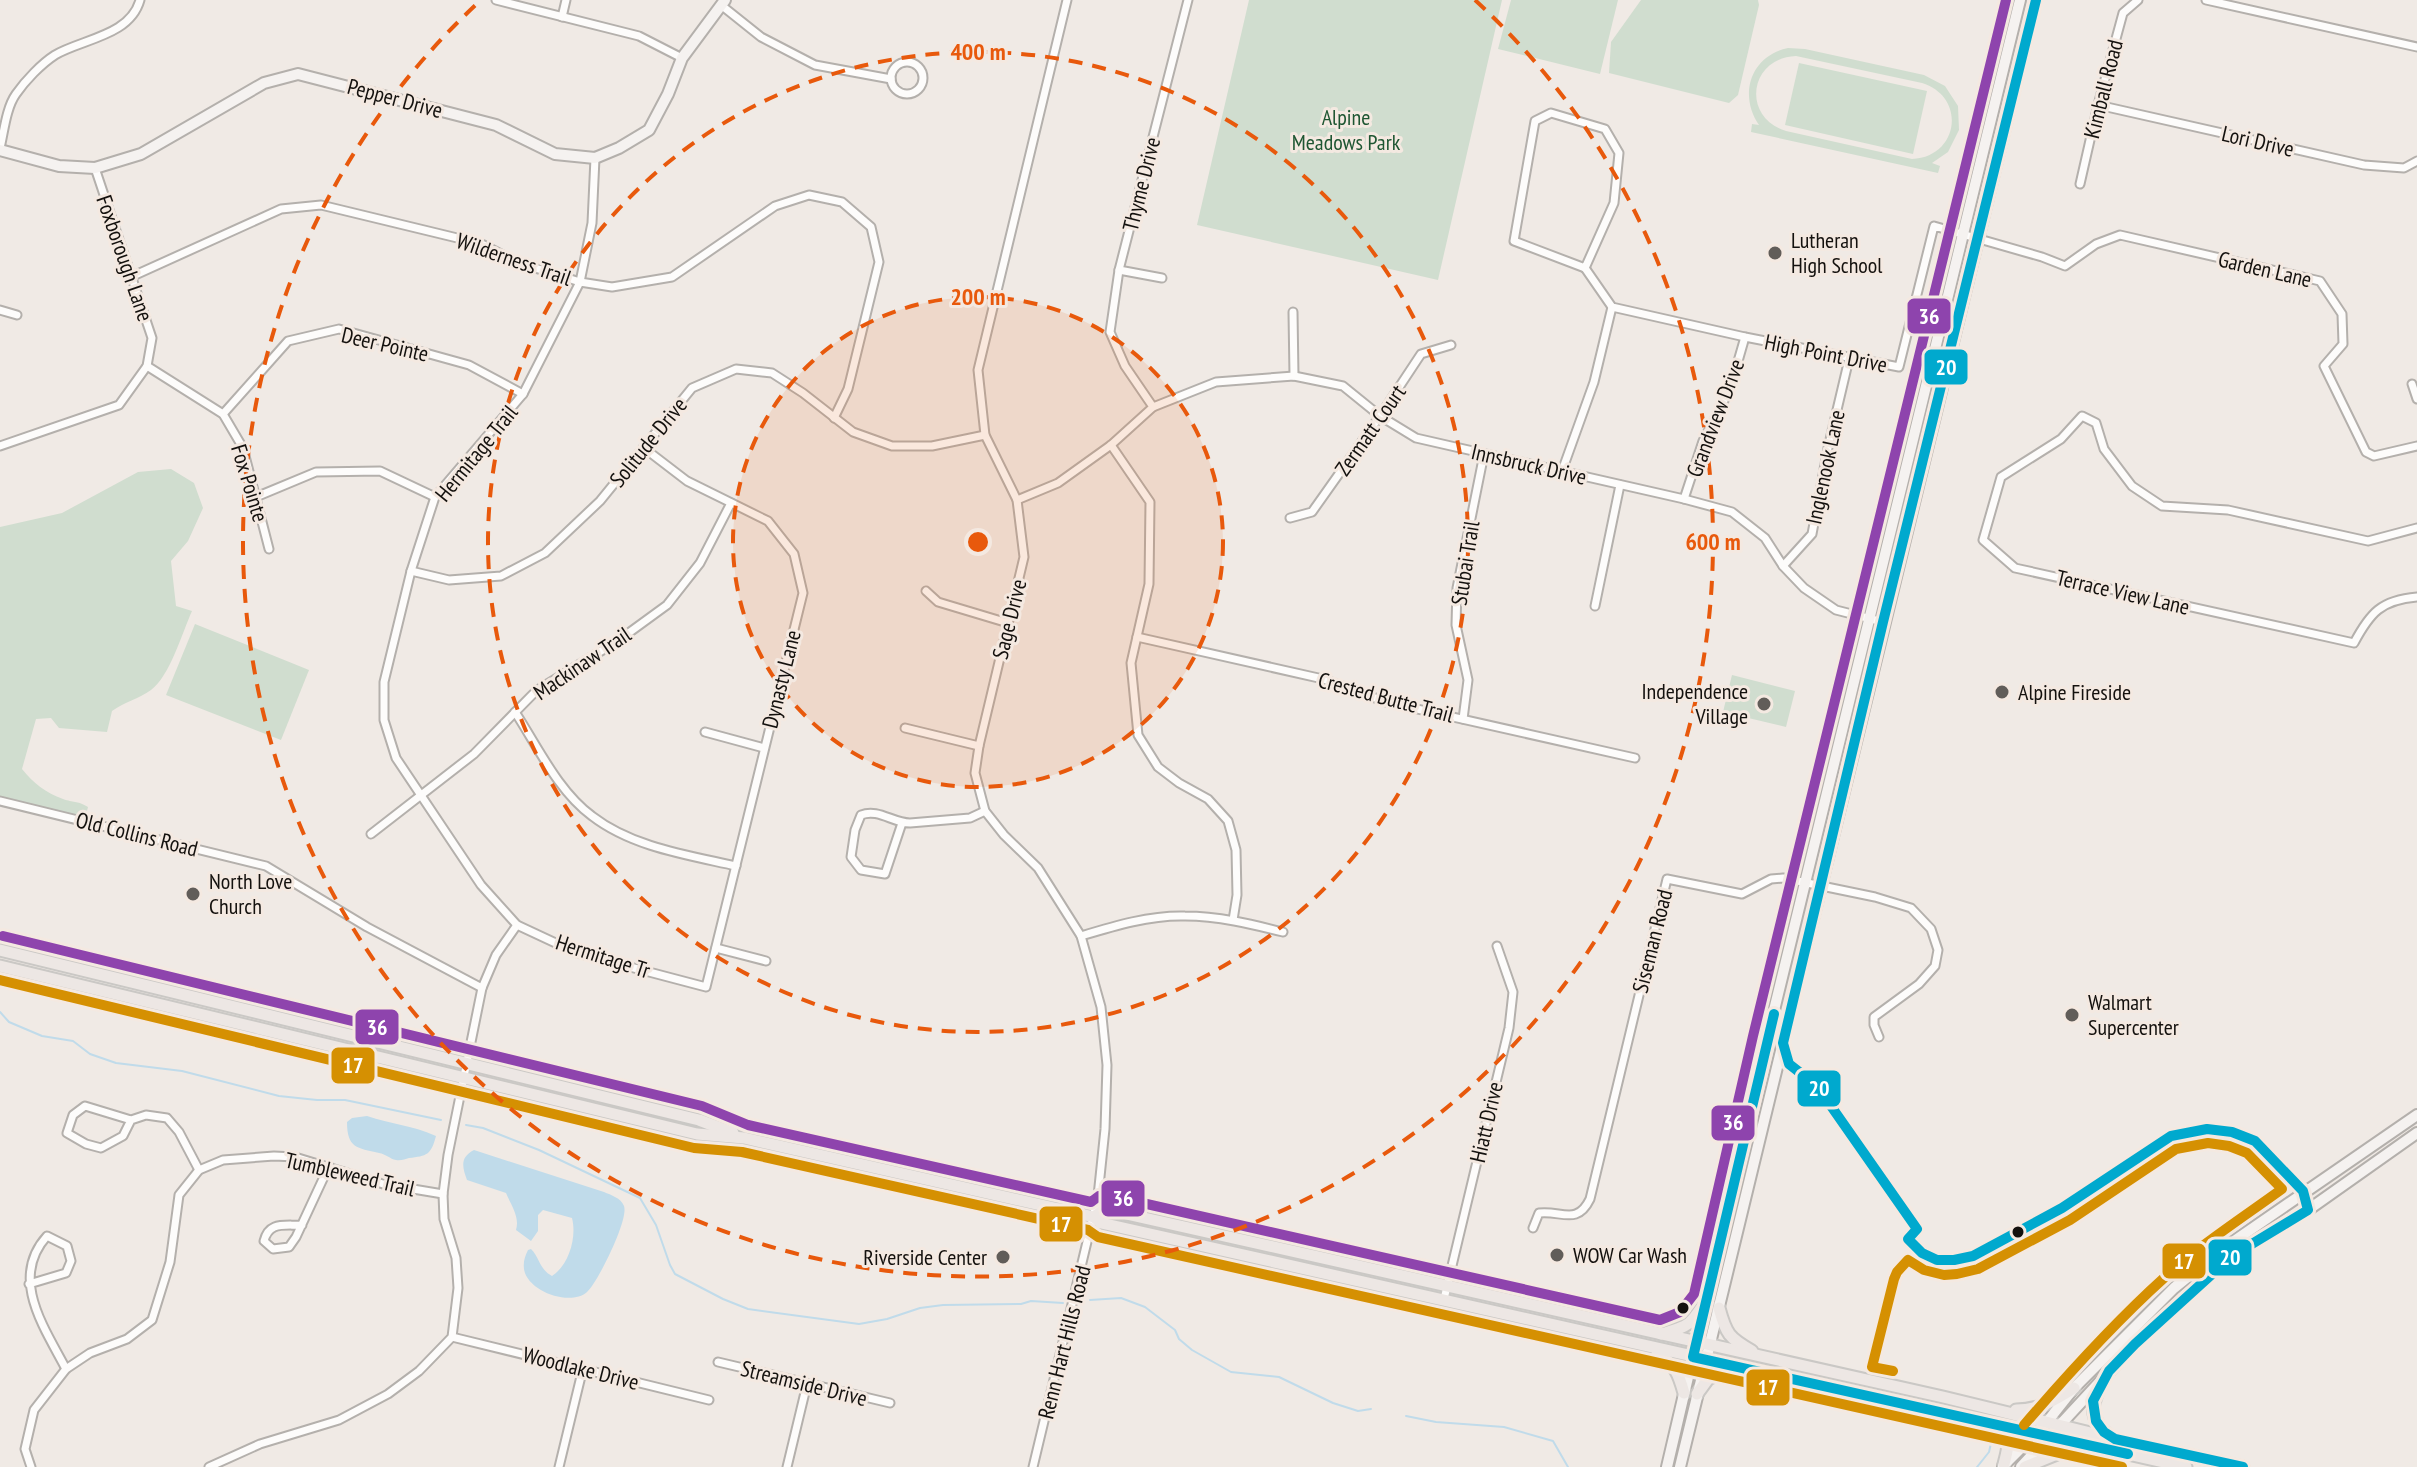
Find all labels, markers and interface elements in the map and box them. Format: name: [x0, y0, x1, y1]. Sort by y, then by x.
text: 400 m: [950, 36, 1006, 67]
street label: Kimball Road: [2077, 37, 2129, 141]
street label: Pepper Drive: [344, 72, 446, 124]
park label: Alpine Meadows Park: [1292, 103, 1401, 156]
street label: Lori Drive: [2219, 119, 2297, 163]
street label: Thyme Drive: [1116, 134, 1166, 234]
street label: Foxborough Lane: [90, 191, 160, 325]
street label: Wilderness Trail: [453, 226, 576, 292]
place label: Lutheran High School: [1791, 226, 1883, 279]
marker: Lutheran High School: [1766, 244, 1784, 262]
street label: Garden Lane: [2216, 245, 2314, 293]
text: 200 m: [950, 281, 1006, 312]
line badge: 36: [1906, 297, 1952, 335]
text: 36: [1918, 302, 1940, 330]
street label: Deer Pointe: [339, 320, 431, 368]
street label: High Point Drive: [1762, 327, 1890, 379]
line badge: 20: [1923, 348, 1969, 386]
text: 20: [1935, 353, 1957, 381]
street label: Grandview Drive: [1680, 355, 1750, 481]
street label: Zermatt Court: [1328, 379, 1412, 481]
street label: Solitude Drive: [603, 391, 693, 493]
street label: Hermitage Trail: [429, 398, 524, 507]
street label: Inglenook Lane: [1799, 407, 1851, 527]
street label: Innsbruck Drive: [1469, 437, 1589, 491]
street label: Fox Pointe: [225, 441, 275, 525]
street label: Stubai Trail: [1445, 518, 1486, 607]
text: 600 m: [1685, 526, 1741, 557]
centre of rings: [964, 528, 992, 556]
street label: Terrace View Lane: [2054, 563, 2192, 621]
street label: Sage Drive: [986, 576, 1032, 662]
street label: Mackinaw Trail: [528, 620, 637, 706]
street label: Dynasty Lane: [755, 627, 807, 731]
street label: Crested Butte Trail: [1315, 665, 1458, 729]
place label: Independence Village: [1641, 677, 1748, 730]
place label: Alpine Fireside: [2018, 678, 2131, 706]
marker: Alpine Fireside: [1993, 683, 2011, 701]
marker: Independence Village: [1755, 695, 1773, 713]
street label: Old Collins Road: [73, 805, 201, 863]
place label: North Love Church: [209, 867, 292, 920]
marker: North Love Church: [184, 885, 202, 903]
street label: Siseman Road: [1626, 886, 1678, 996]
street label: Hermitage Tr: [552, 928, 654, 984]
place label: Walmart Supercenter: [2088, 988, 2179, 1041]
marker: Walmart Supercenter: [2063, 1006, 2081, 1024]
line badge: 36: [354, 1008, 400, 1046]
text: 36: [366, 1013, 388, 1041]
line badge: 17: [330, 1046, 376, 1085]
text: 17: [342, 1051, 364, 1079]
line badge: 20: [1796, 1069, 1842, 1108]
text: 20: [1808, 1074, 1830, 1102]
street label: Hiatt Drive: [1463, 1079, 1509, 1165]
line badge: 36: [1710, 1104, 1756, 1142]
text: 36: [1722, 1108, 1744, 1136]
street label: Tumbleweed Trail: [282, 1145, 419, 1203]
line badge: 36: [1100, 1179, 1146, 1218]
text: 36: [1112, 1184, 1134, 1212]
line badge: 17: [1038, 1205, 1084, 1243]
text: 17: [1050, 1210, 1072, 1238]
unlabelled marker: [2010, 1224, 2026, 1240]
line badge: 20: [2207, 1238, 2253, 1277]
place label: WOW Car Wash: [1573, 1241, 1687, 1269]
line badge: 17: [2161, 1242, 2207, 1280]
place label: Riverside Center: [863, 1243, 987, 1271]
text: 20: [2219, 1243, 2241, 1271]
marker: WOW Car Wash: [1548, 1246, 1566, 1264]
text: 17: [2173, 1247, 2195, 1275]
marker: Riverside Center: [994, 1248, 1012, 1266]
street label: Renn Hart Hills Road: [1031, 1262, 1097, 1422]
unlabelled marker: [1675, 1300, 1691, 1316]
street label: Woodlake Drive: [520, 1340, 642, 1396]
street label: Streamside Drive: [738, 1354, 870, 1412]
line badge: 17: [1745, 1368, 1791, 1407]
text: 17: [1757, 1373, 1779, 1401]

